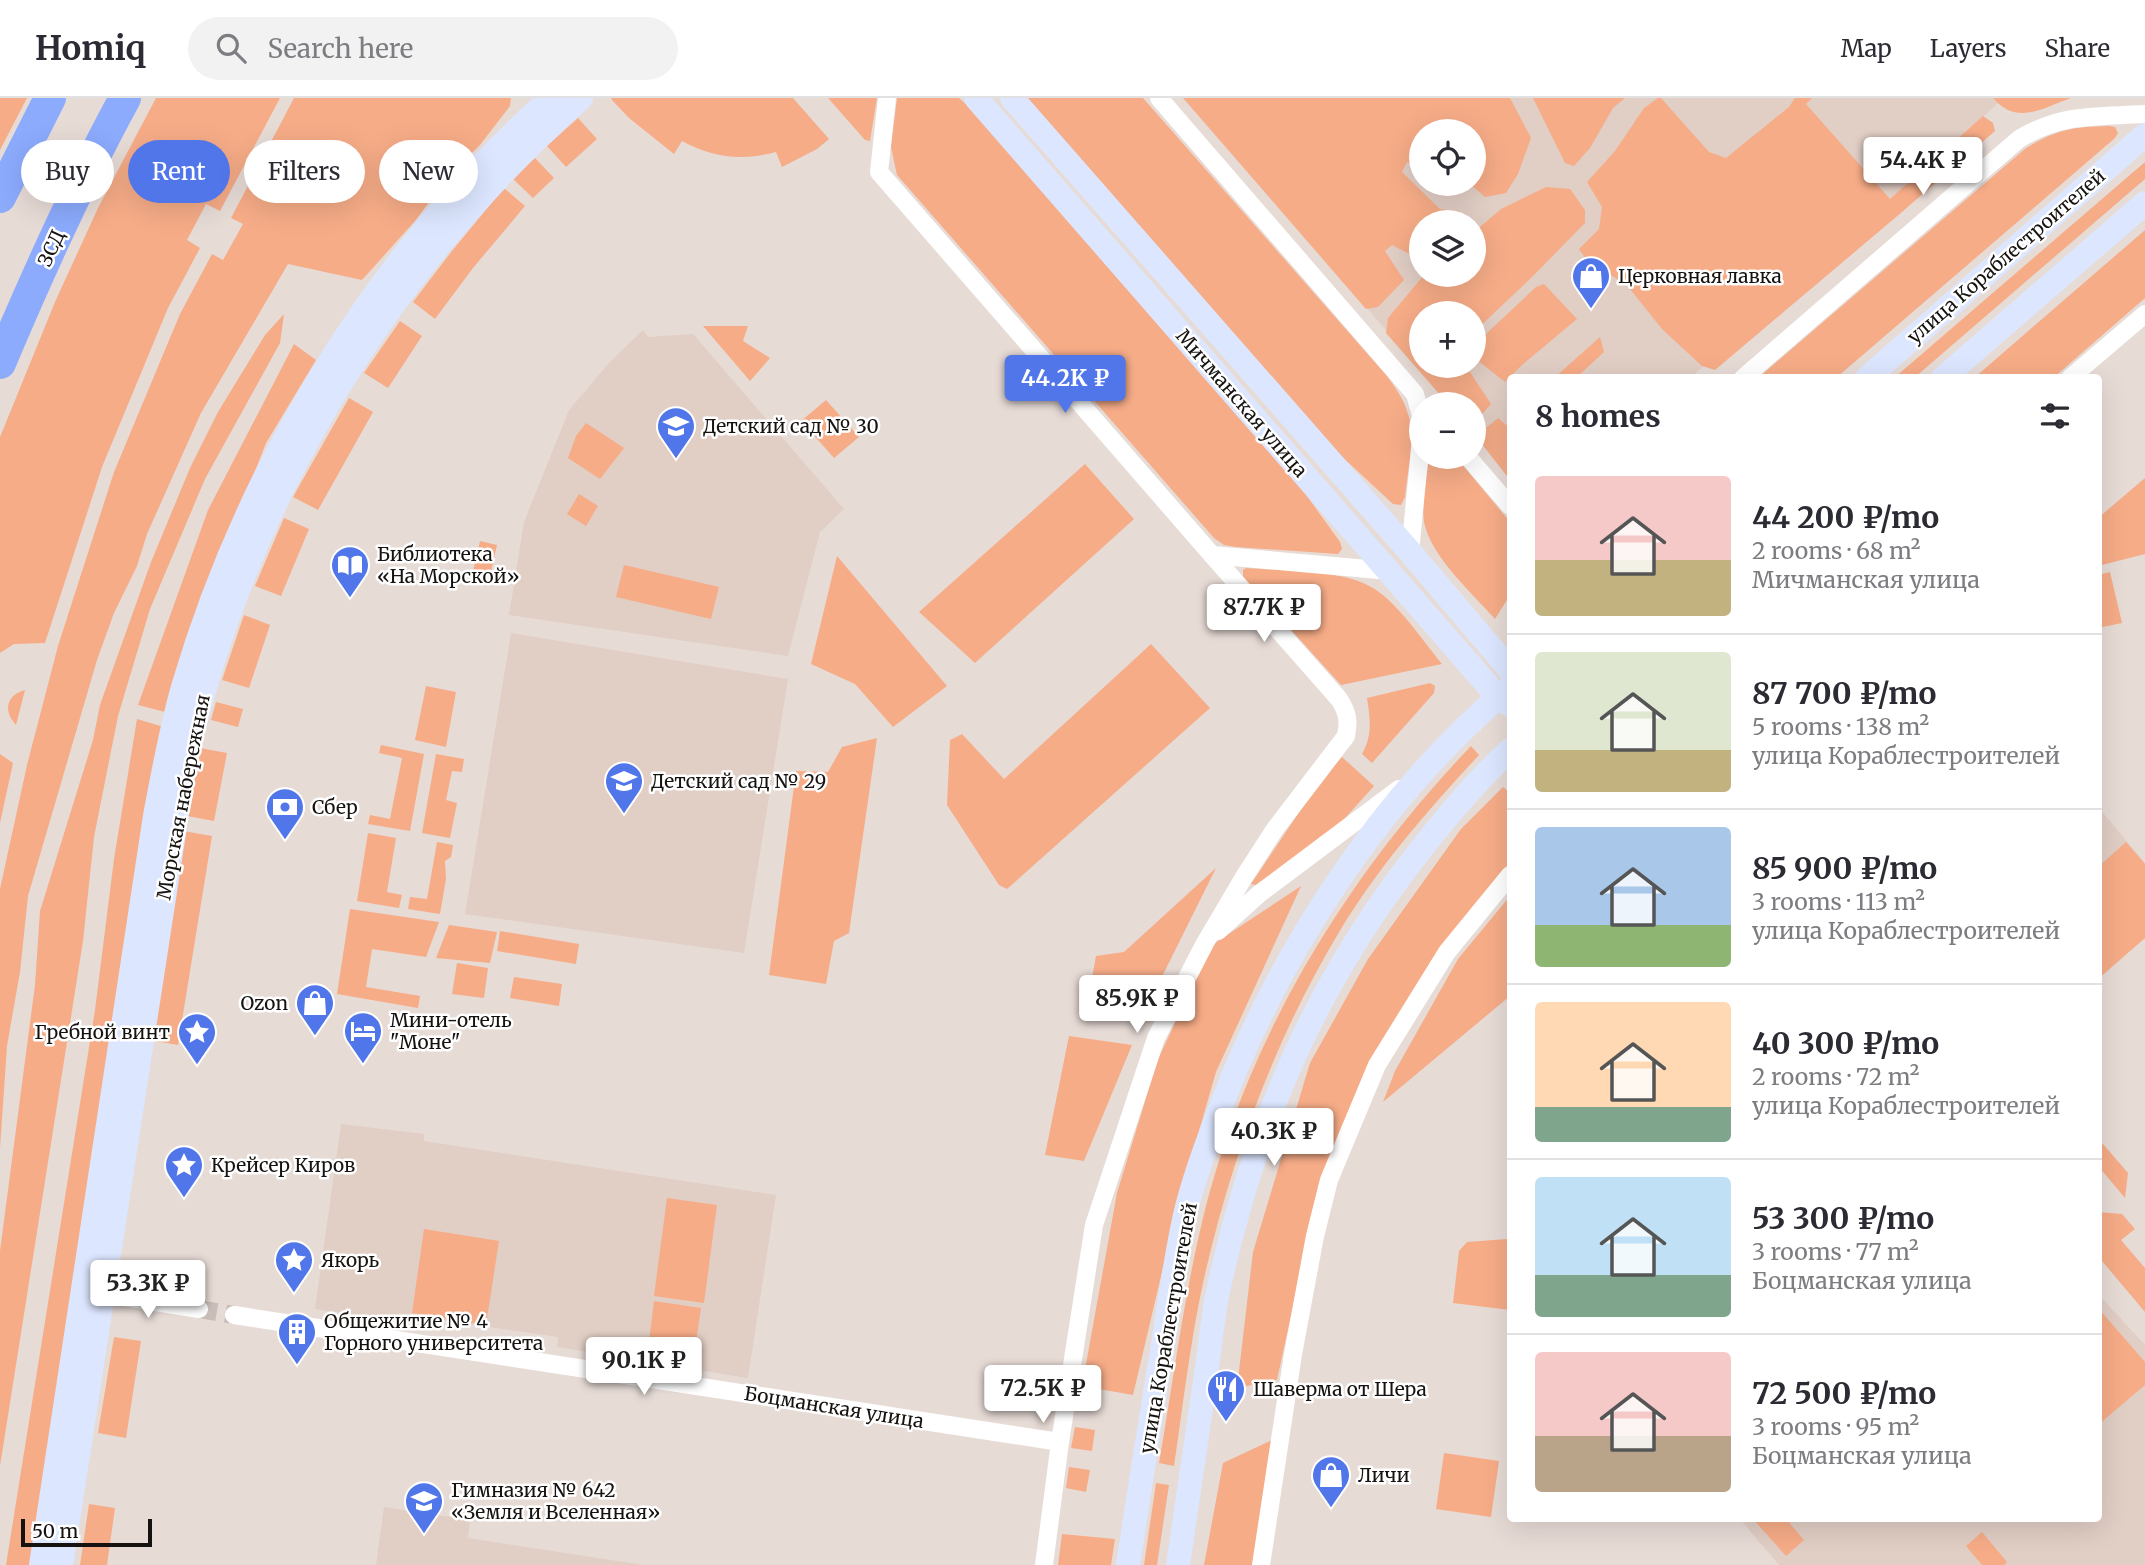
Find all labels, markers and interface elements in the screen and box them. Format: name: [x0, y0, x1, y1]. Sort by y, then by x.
search box: [188, 17, 678, 80]
text: Homiq: [35, 28, 146, 69]
icon: search: [212, 29, 250, 67]
text: Search here: [268, 32, 413, 65]
text: Map: [1841, 33, 1892, 64]
text: Layers: [1930, 33, 2006, 64]
text: Share: [2044, 33, 2110, 64]
map controls: [1409, 119, 1486, 469]
button: locate: [1409, 119, 1486, 196]
pin: 54.4K ₽: [1858, 138, 1988, 197]
chip: Buy: [21, 140, 114, 203]
chip: Rent: [128, 140, 230, 203]
chip: Filters: [244, 140, 365, 203]
chip: New: [379, 140, 478, 203]
text: 54.4K ₽: [1879, 145, 1967, 174]
street label: улица Кораблестроителей: [1902, 163, 2110, 349]
button: layers: [1409, 210, 1486, 287]
street label: ЗСД: [32, 226, 70, 270]
shop icon: Церковная лавка: [1570, 255, 1612, 310]
place label: Церковная лавка: [1618, 264, 1782, 288]
button: +: [1409, 301, 1486, 378]
street label: Мичманская улица: [1171, 324, 1313, 482]
pin: 44.2K ₽: [1000, 356, 1130, 415]
text: 44.2K ₽: [1021, 363, 1109, 392]
button: −: [1409, 392, 1486, 469]
text: 8 homes: [1535, 397, 1661, 435]
icon: filters: [2036, 397, 2074, 435]
school or university icon: Детский сад № 30: [655, 405, 697, 460]
place label: Детский сад № 30: [703, 414, 879, 438]
text: 44 200 ₽/mo: [1752, 498, 1939, 536]
icon: home: [1591, 504, 1675, 588]
text: 2 rooms · 68 m²: [1752, 536, 1920, 565]
place label: Библиотека «На Морской»: [377, 542, 520, 588]
library icon: Библиотека «На Морской»: [329, 544, 371, 599]
text: Мичманская улица: [1752, 565, 1980, 594]
pin: 87.7K ₽: [1199, 584, 1329, 644]
text: 87.7K ₽: [1223, 592, 1305, 621]
text: 87 700 ₽/mo: [1752, 674, 1936, 712]
icon: home: [1591, 680, 1675, 764]
street label: Морская набережная: [151, 692, 215, 902]
text: 5 rooms · 138 m²: [1752, 712, 1929, 741]
text: улица Кораблестроителей: [1752, 741, 2060, 770]
school or university icon: Детский сад № 29: [603, 760, 645, 815]
place label: Детский сад № 29: [651, 769, 826, 793]
bank icon: Сбер: [264, 786, 306, 841]
place label: Сбер: [312, 795, 358, 819]
text: 85 900 ₽/mo: [1752, 849, 1937, 887]
icon: home: [1591, 855, 1675, 939]
text: 3 rooms · 113 m²: [1752, 887, 1925, 916]
text: улица Кораблестроителей: [1752, 916, 2060, 945]
pin: 85.9K ₽: [1072, 976, 1202, 1035]
shop icon: Ozon: [294, 982, 336, 1037]
text: 85.9K ₽: [1095, 983, 1179, 1012]
place label: Ozon: [240, 991, 288, 1015]
place label: Мини-отель "Моне": [390, 1008, 512, 1054]
hotel icon: Мини-отель "Моне": [342, 1010, 384, 1065]
place icon: Гребной винт: [176, 1011, 218, 1066]
place label: Гребной винт: [35, 1020, 170, 1044]
text: 40 300 ₽/mo: [1752, 1024, 1939, 1062]
icon: home: [1591, 1030, 1675, 1114]
text: 2 rooms · 72 m²: [1752, 1062, 1919, 1091]
text: улица Кораблестроителей: [1752, 1091, 2060, 1120]
pin: 40.3K ₽: [1209, 1108, 1339, 1168]
text: 40.3K ₽: [1231, 1116, 1317, 1145]
place icon: Крейсер Киров: [163, 1144, 205, 1199]
place label: Крейсер Киров: [211, 1153, 355, 1177]
text: 53 300 ₽/mo: [1752, 1199, 1934, 1237]
street label: улица Кораблестроителей: [1134, 1201, 1202, 1455]
icon: home: [1591, 1205, 1675, 1289]
text: 3 rooms · 77 m²: [1752, 1237, 1919, 1266]
place icon: Якорь: [273, 1239, 315, 1294]
place label: Якорь: [321, 1248, 380, 1272]
pin: 53.3K ₽: [83, 1260, 213, 1320]
text: Боцманская улица: [1752, 1266, 1972, 1295]
text: 53.3K ₽: [106, 1268, 190, 1297]
place label: Общежитие № 4 Горного университета: [324, 1309, 543, 1355]
building icon: Общежитие № 4 Горного университета: [276, 1311, 318, 1366]
pin: 90.1K ₽: [579, 1338, 709, 1397]
text: 90.1K ₽: [602, 1345, 686, 1374]
pin: 72.5K ₽: [978, 1366, 1108, 1425]
restaurant icon: Шаверма от Шера: [1205, 1368, 1247, 1423]
text: 72.5K ₽: [1000, 1373, 1086, 1402]
text: 72 500 ₽/mo: [1752, 1374, 1936, 1412]
place label: Шаверма от Шера: [1253, 1377, 1427, 1401]
icon: home: [1591, 1380, 1675, 1464]
street label: Боцманская улица: [743, 1381, 925, 1433]
text: 3 rooms · 95 m²: [1752, 1412, 1919, 1441]
text: Боцманская улица: [1752, 1441, 1972, 1470]
shop icon: Личи: [1310, 1454, 1352, 1509]
place label: Личи: [1358, 1463, 1410, 1487]
place label: Гимназия № 642 «Земля и Вселенная»: [451, 1478, 660, 1524]
school or university icon: Гимназия № 642 «Земля и Вселенная»: [403, 1480, 445, 1535]
scale bar: [21, 1516, 152, 1548]
text: 50 m: [32, 1519, 78, 1543]

